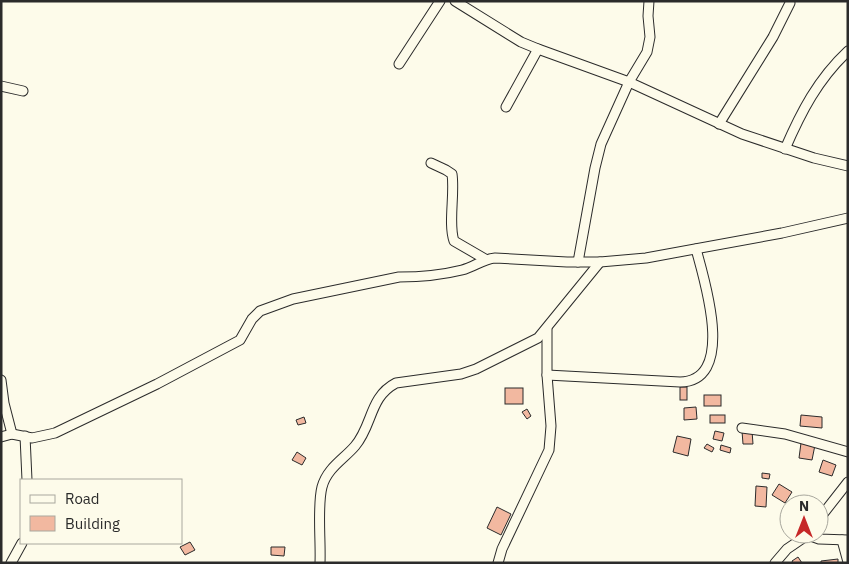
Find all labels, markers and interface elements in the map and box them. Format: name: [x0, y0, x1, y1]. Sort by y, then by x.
legend: [20, 479, 182, 544]
text: Road: [65, 489, 100, 508]
north arrow: [779, 494, 829, 544]
text: N: [799, 497, 809, 515]
text: Building: [65, 514, 120, 533]

